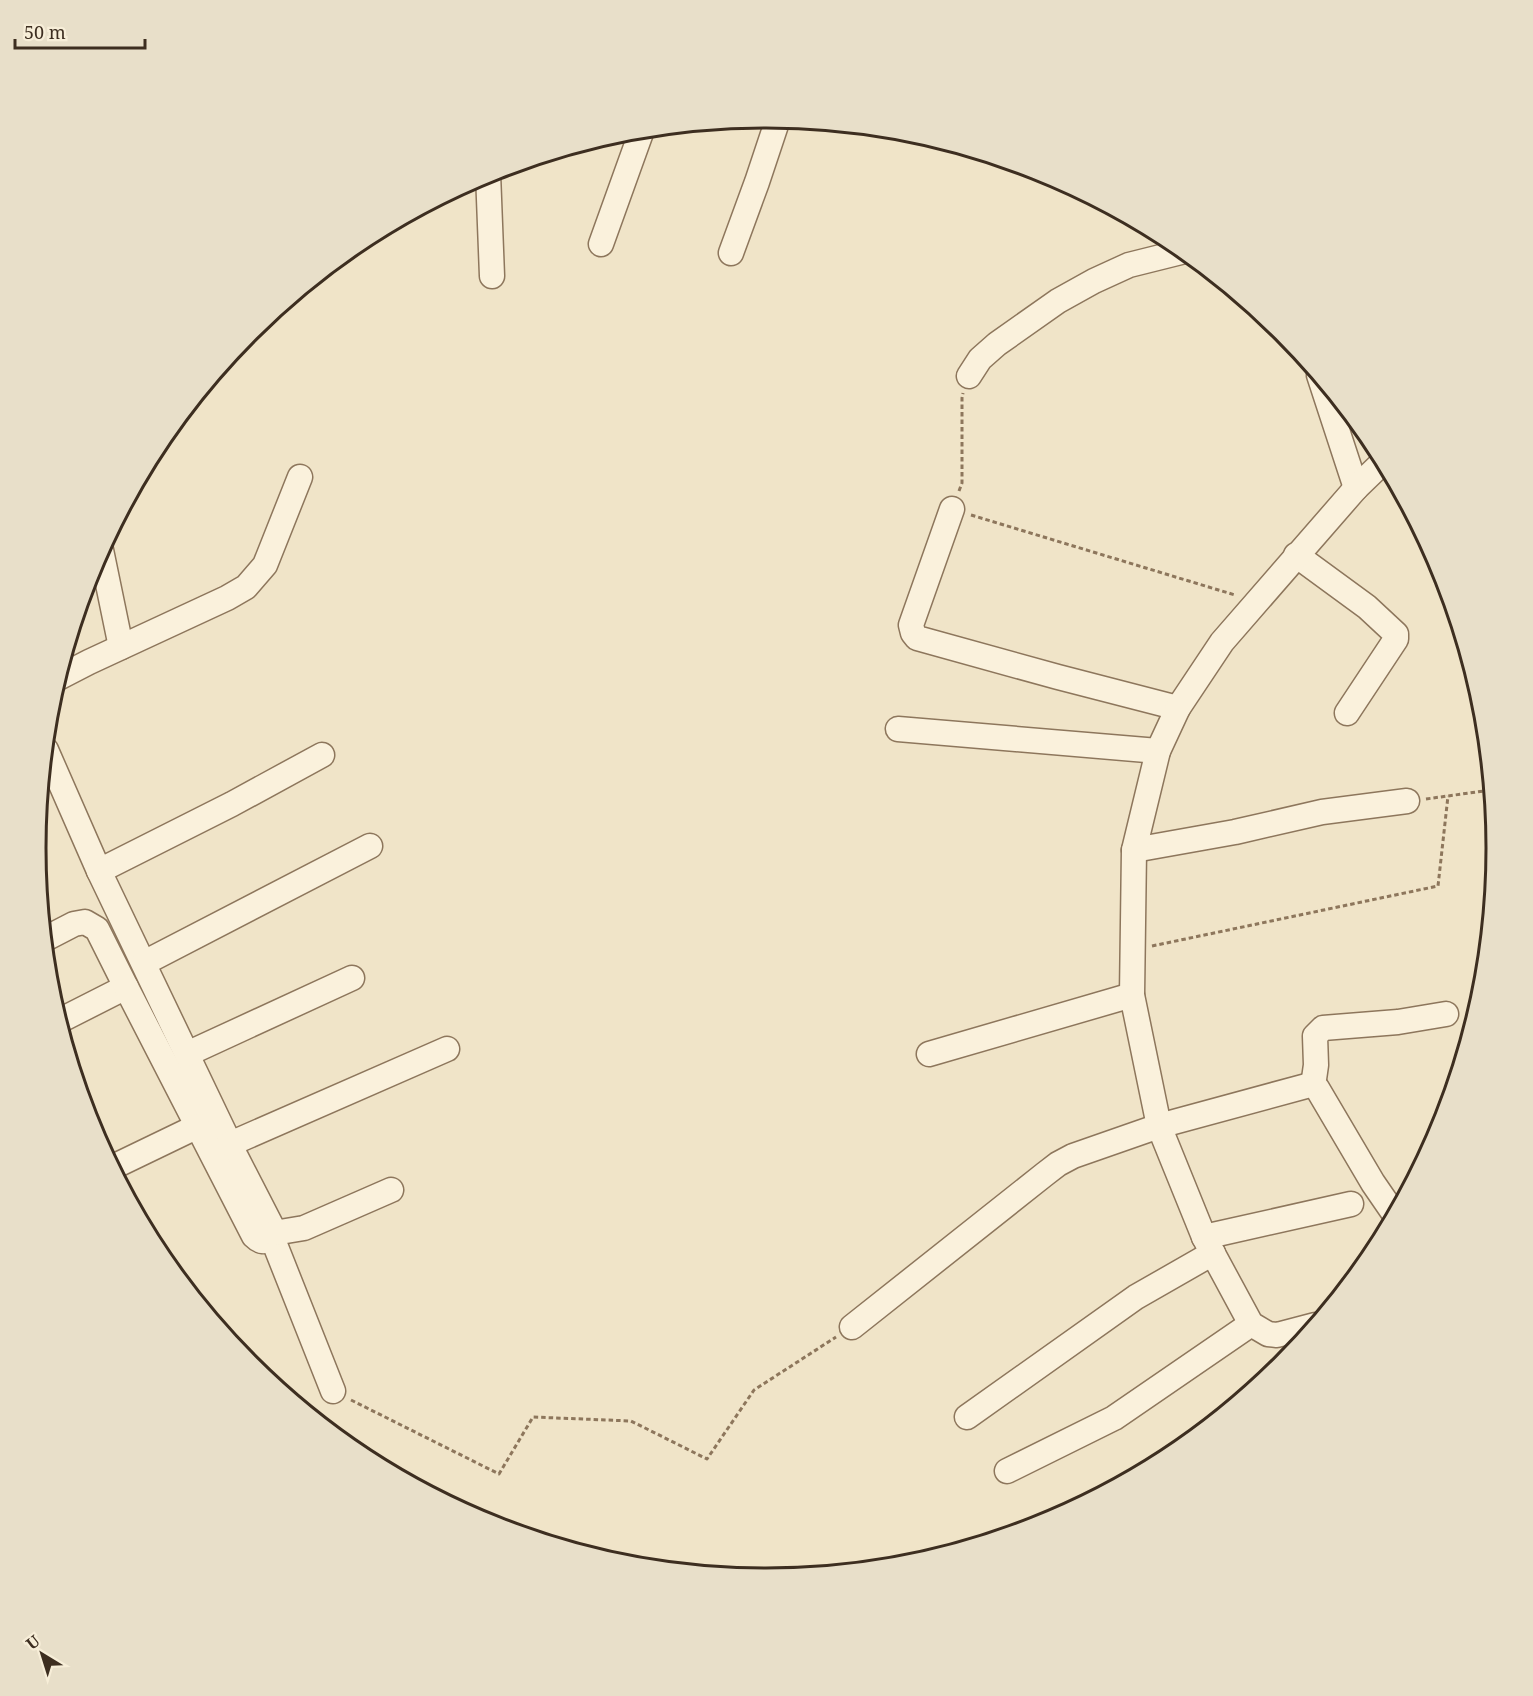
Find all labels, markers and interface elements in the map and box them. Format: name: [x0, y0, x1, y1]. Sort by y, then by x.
scale bar: [15, 12, 146, 50]
text: 50 m: [24, 20, 66, 44]
north arrow: [12, 1624, 72, 1684]
text: U: [21, 1630, 44, 1655]

